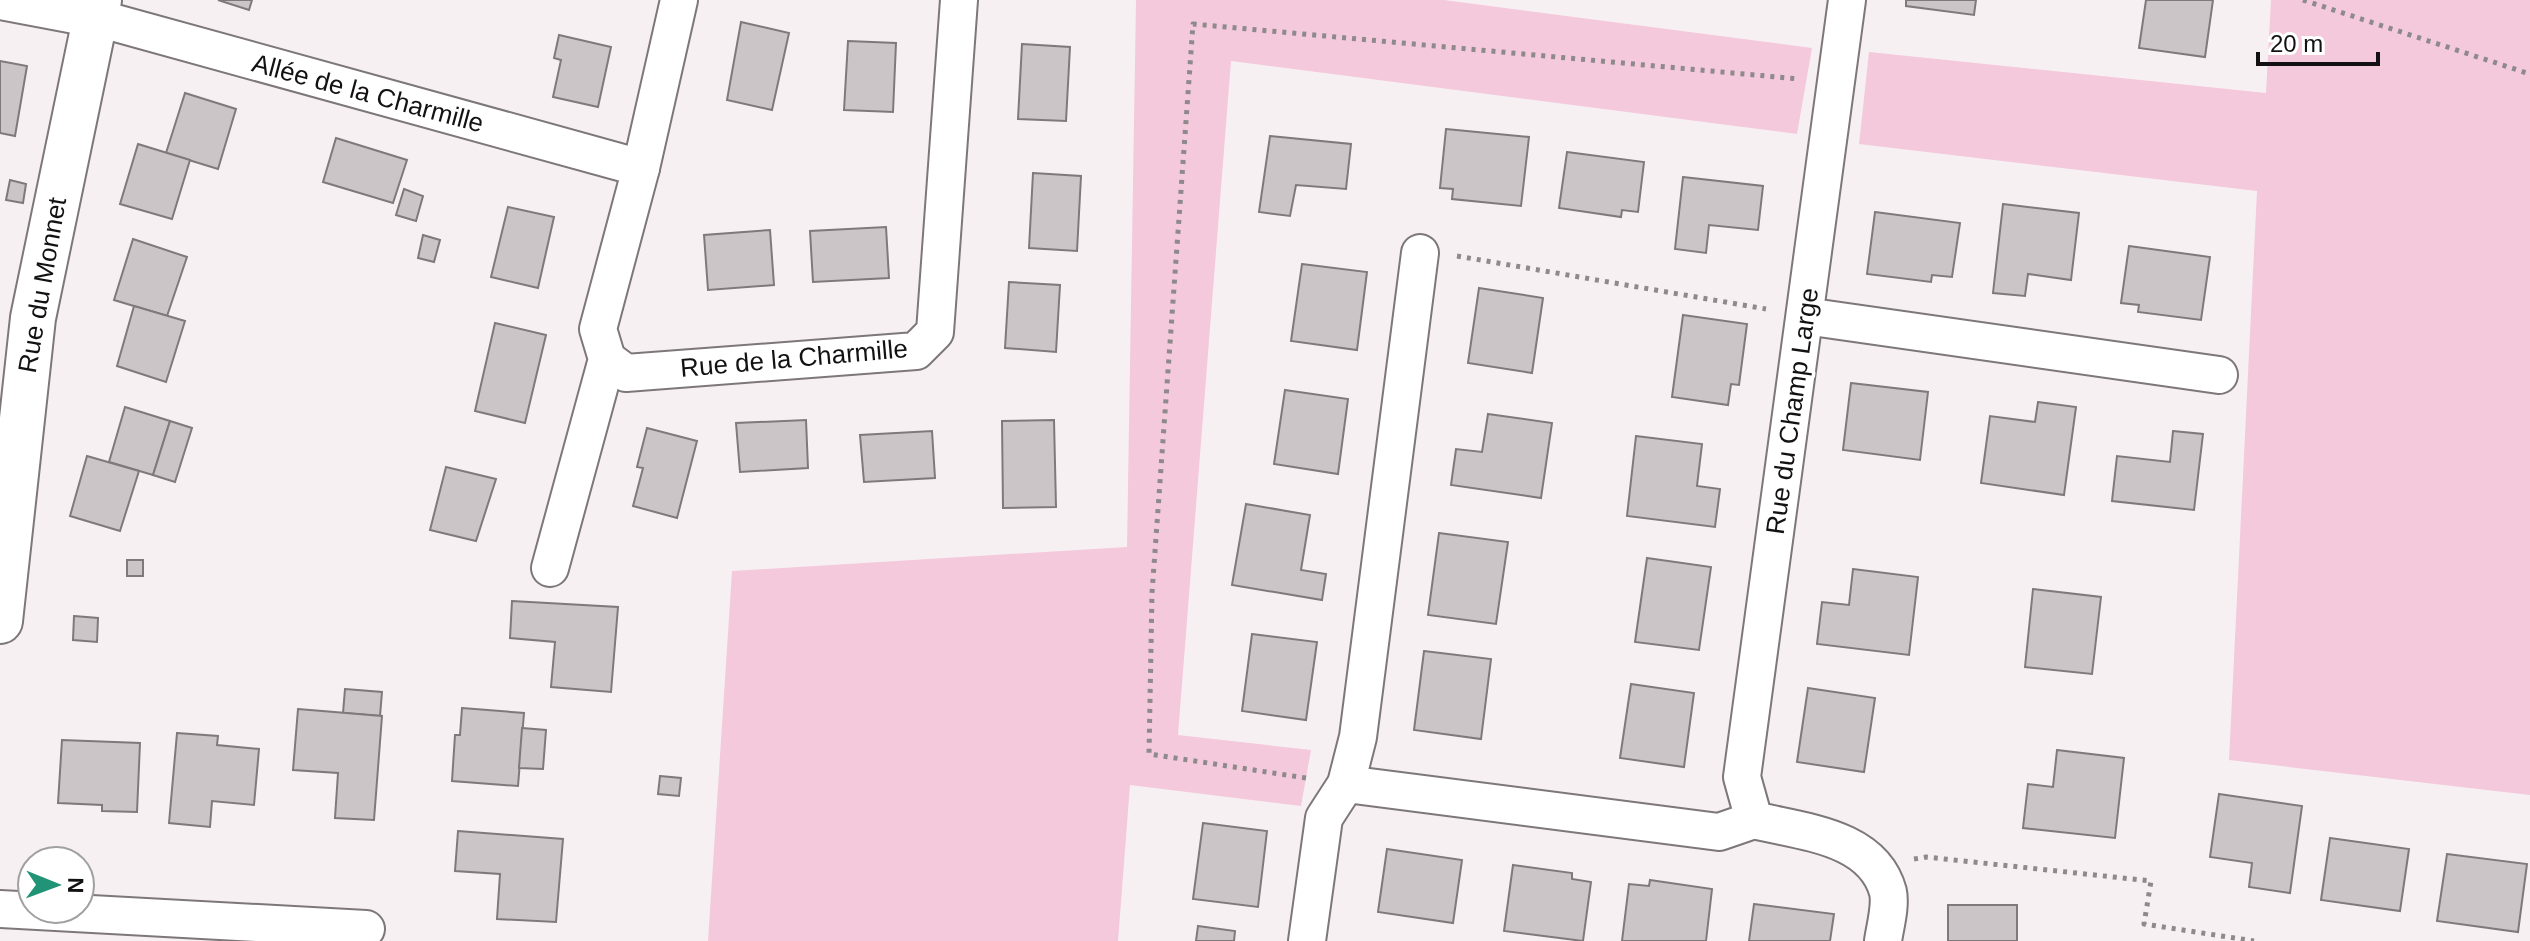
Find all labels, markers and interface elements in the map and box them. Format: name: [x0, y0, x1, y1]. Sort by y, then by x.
scale bar: [2258, 16, 2378, 66]
text: 20 m: [2270, 30, 2323, 57]
street label: Allée de la Charmille: [249, 48, 487, 138]
street label: Rue du Monnet: [12, 194, 72, 375]
street label: Rue du Champ Large: [1760, 286, 1824, 536]
street label: Rue de la Charmille: [679, 333, 909, 383]
north arrow: [16, 845, 96, 925]
text: N: [63, 877, 88, 894]

